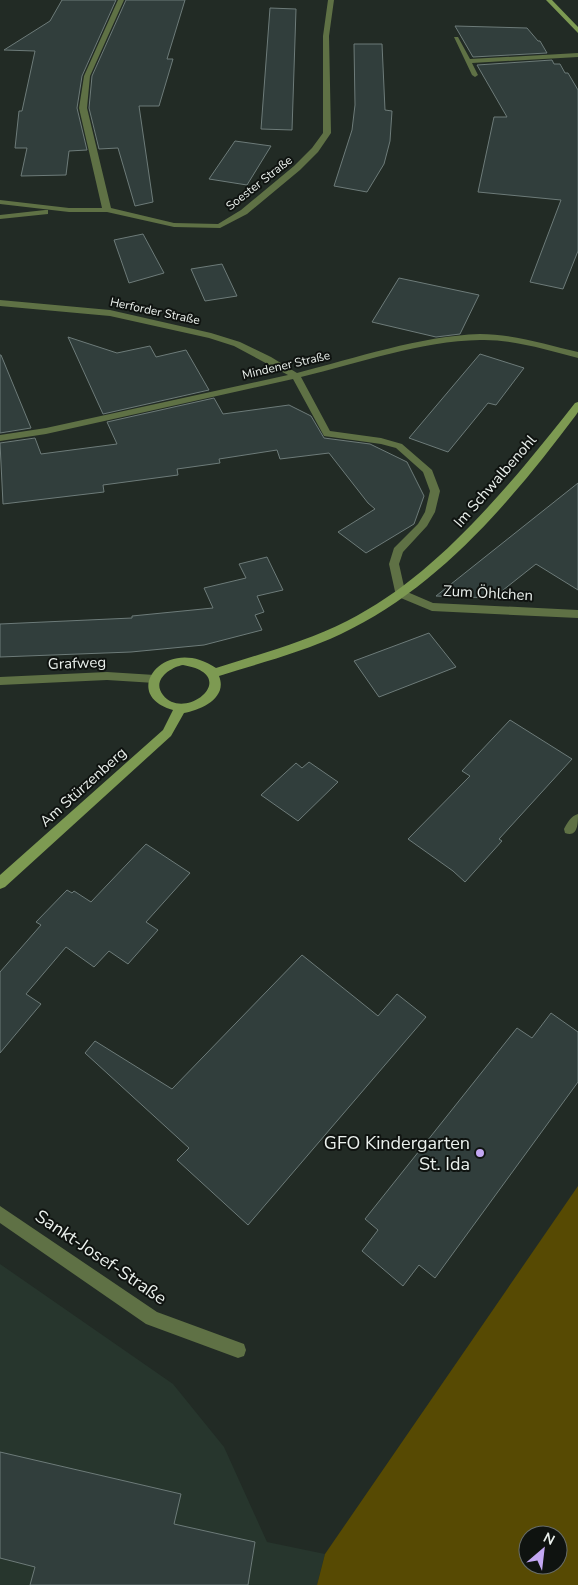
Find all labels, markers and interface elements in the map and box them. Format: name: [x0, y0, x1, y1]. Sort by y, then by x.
street label: Soester Straße: [223, 152, 295, 214]
street label: Herforder Straße: [109, 294, 201, 328]
street label: Mindener Straße: [240, 347, 332, 383]
street label: Im Schwalbenohl: [449, 430, 541, 532]
street label: Zum Öhlchen: [442, 581, 534, 605]
street label: Grafweg: [48, 652, 106, 674]
street label: Am Stürzenberg: [35, 743, 131, 831]
place label: GFO Kindergarten St. Ida: [324, 1131, 470, 1176]
marker: GFO Kindergarten St. Ida: [474, 1147, 486, 1159]
street label: Sankt-Josef-Straße: [30, 1204, 172, 1310]
north arrow: [518, 1525, 568, 1575]
text: N: [540, 1528, 558, 1550]

